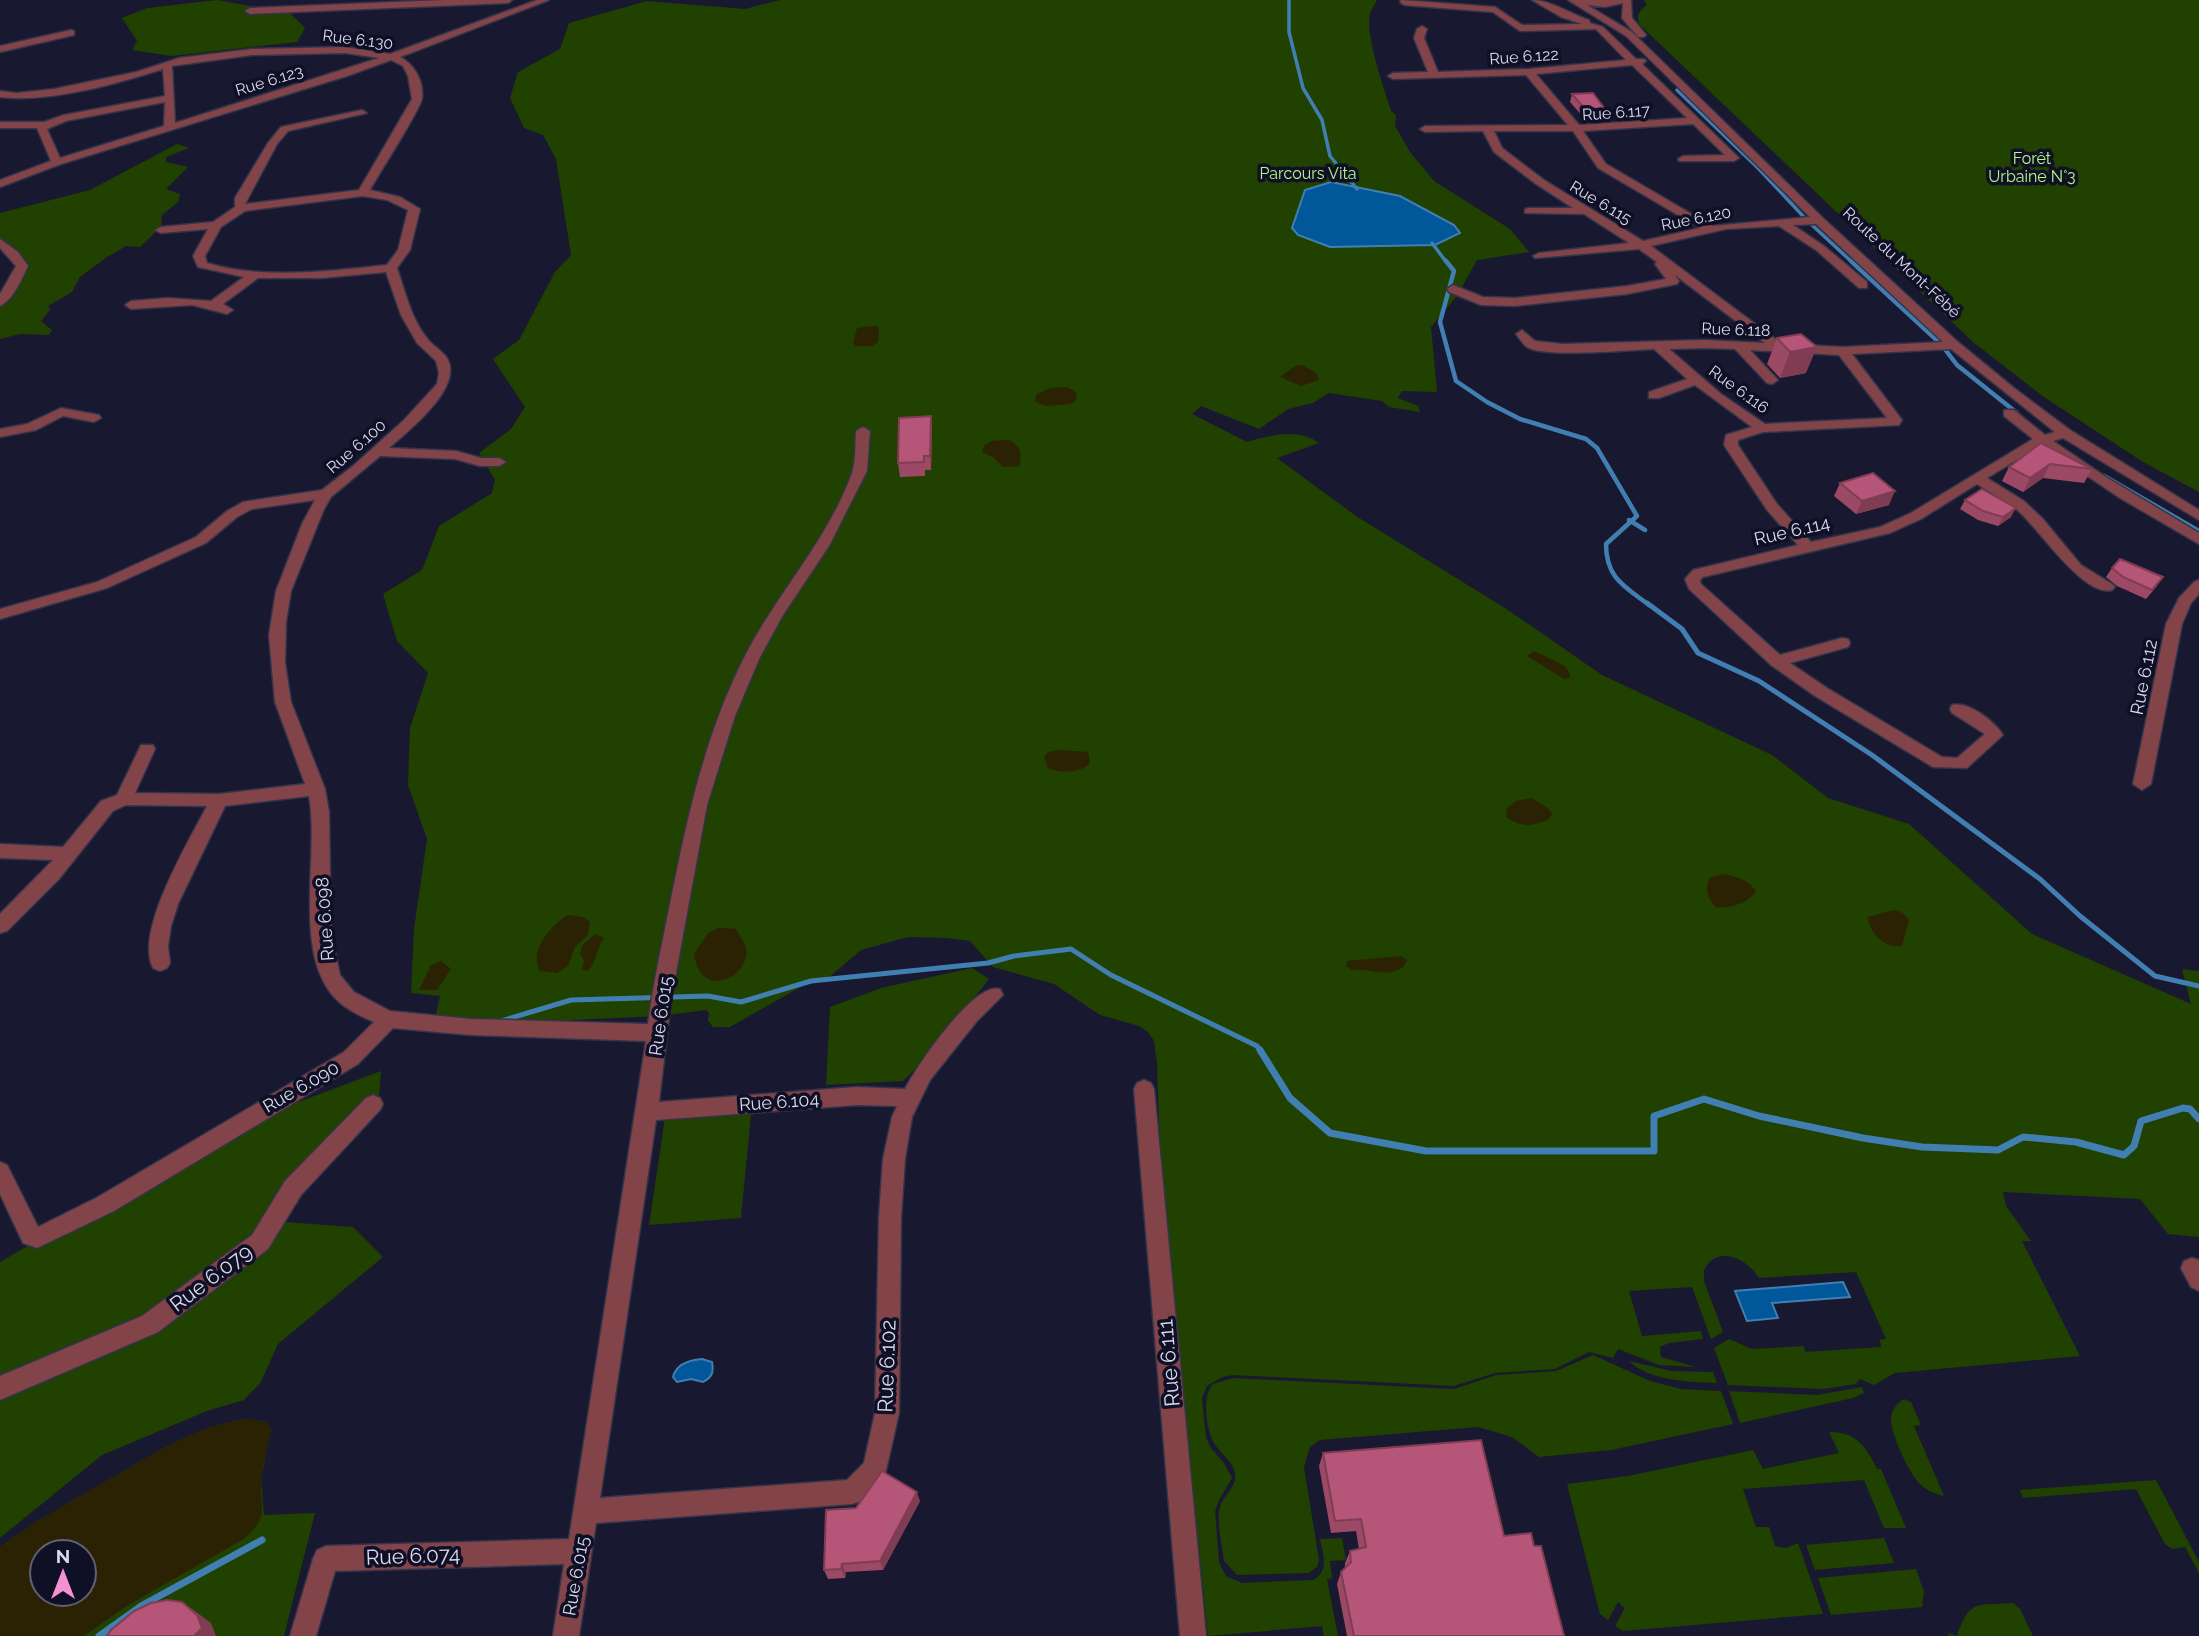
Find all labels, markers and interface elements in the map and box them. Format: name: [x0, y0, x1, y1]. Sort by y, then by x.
street label: Rue 6.130: [321, 26, 394, 53]
street label: Rue 6.122: [1489, 45, 1559, 68]
street label: Rue 6.123: [233, 61, 305, 100]
street label: Rue 6.117: [1581, 101, 1651, 124]
park label: Forêt Urbaine N°3: [1988, 149, 2076, 186]
park label: Parcours Vita: [1260, 164, 1356, 183]
street label: Rue 6.115: [1567, 177, 1635, 228]
street label: Rue 6.120: [1659, 202, 1733, 235]
street label: Route du Mont-Fébé: [1839, 203, 1964, 322]
street label: Rue 6.118: [1701, 319, 1771, 340]
street label: Rue 6.116: [1705, 361, 1772, 417]
street label: Rue 6.100: [323, 415, 390, 477]
street label: Rue 6.114: [1752, 512, 1832, 549]
street label: Rue 6.112: [2126, 637, 2161, 716]
street label: Rue 6.098: [311, 876, 338, 962]
street label: Rue 6.015: [645, 975, 677, 1057]
street label: Rue 6.090: [259, 1056, 343, 1117]
street label: Rue 6.104: [738, 1088, 820, 1115]
street label: Rue 6.079: [165, 1239, 257, 1317]
street label: Rue 6.111: [1152, 1318, 1185, 1408]
street label: Rue 6.102: [872, 1319, 901, 1413]
street label: Rue 6.015: [558, 1534, 593, 1617]
north arrow: [28, 1538, 98, 1608]
street label: Rue 6.074: [365, 1541, 461, 1570]
text: N: [56, 1545, 70, 1567]

